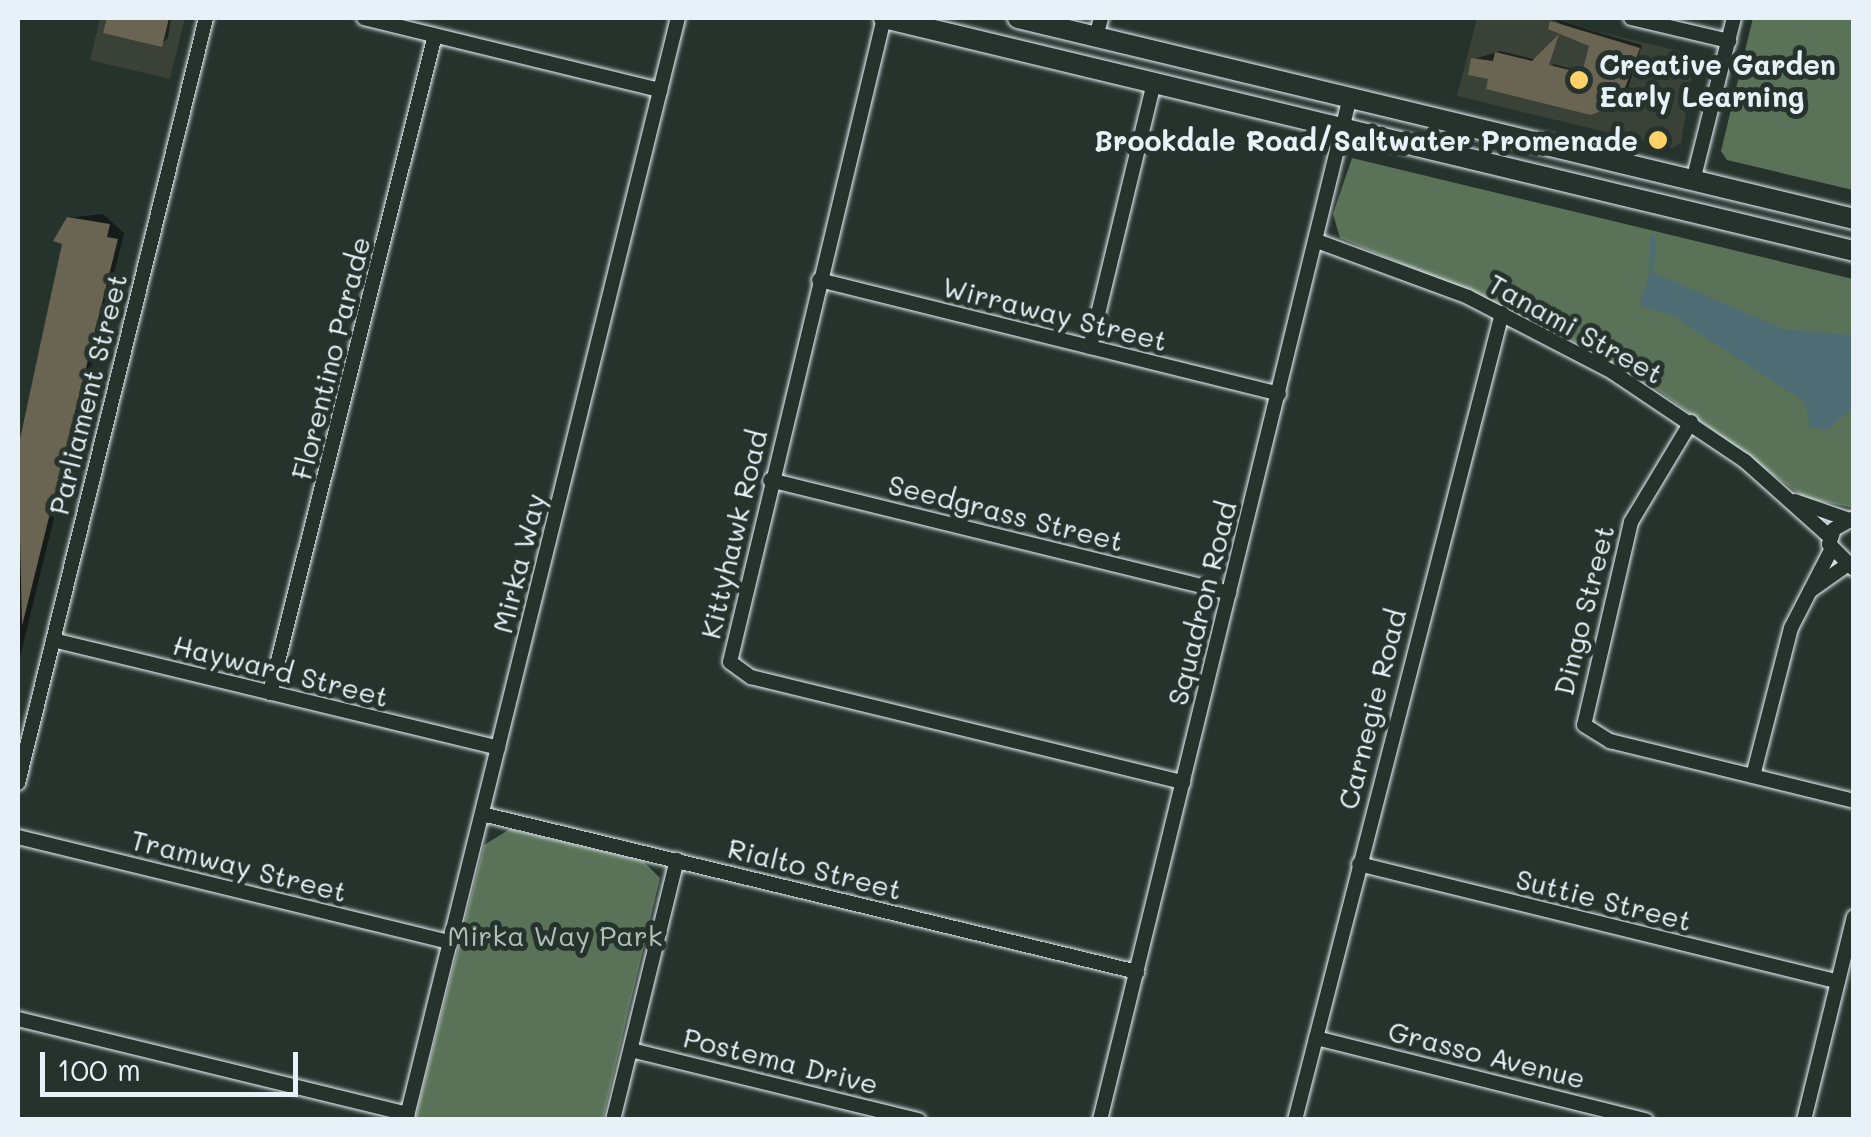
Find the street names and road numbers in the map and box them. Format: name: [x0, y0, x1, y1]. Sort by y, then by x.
street label: Florentino Parade: [284, 233, 376, 483]
street label: Tanami Street: [1483, 266, 1669, 390]
street label: Wirraway Street: [939, 269, 1171, 357]
street label: Parliament Street: [41, 270, 133, 518]
street label: Kittyhawk Road: [693, 426, 773, 642]
street label: Seedgrass Street: [885, 467, 1127, 557]
street label: Mirka Way: [484, 490, 552, 636]
street label: Squadron Road: [1159, 497, 1243, 709]
street label: Dingo Street: [1546, 521, 1620, 699]
street label: Carnegie Road: [1330, 605, 1412, 813]
street label: Hayward Street: [170, 627, 392, 713]
street label: Tramway Street: [128, 822, 350, 908]
street label: Rialto Street: [725, 830, 905, 906]
street label: Suttie Street: [1513, 861, 1695, 937]
street label: Grasso Avenue: [1385, 1013, 1589, 1095]
street label: Postema Drive: [680, 1020, 882, 1100]

